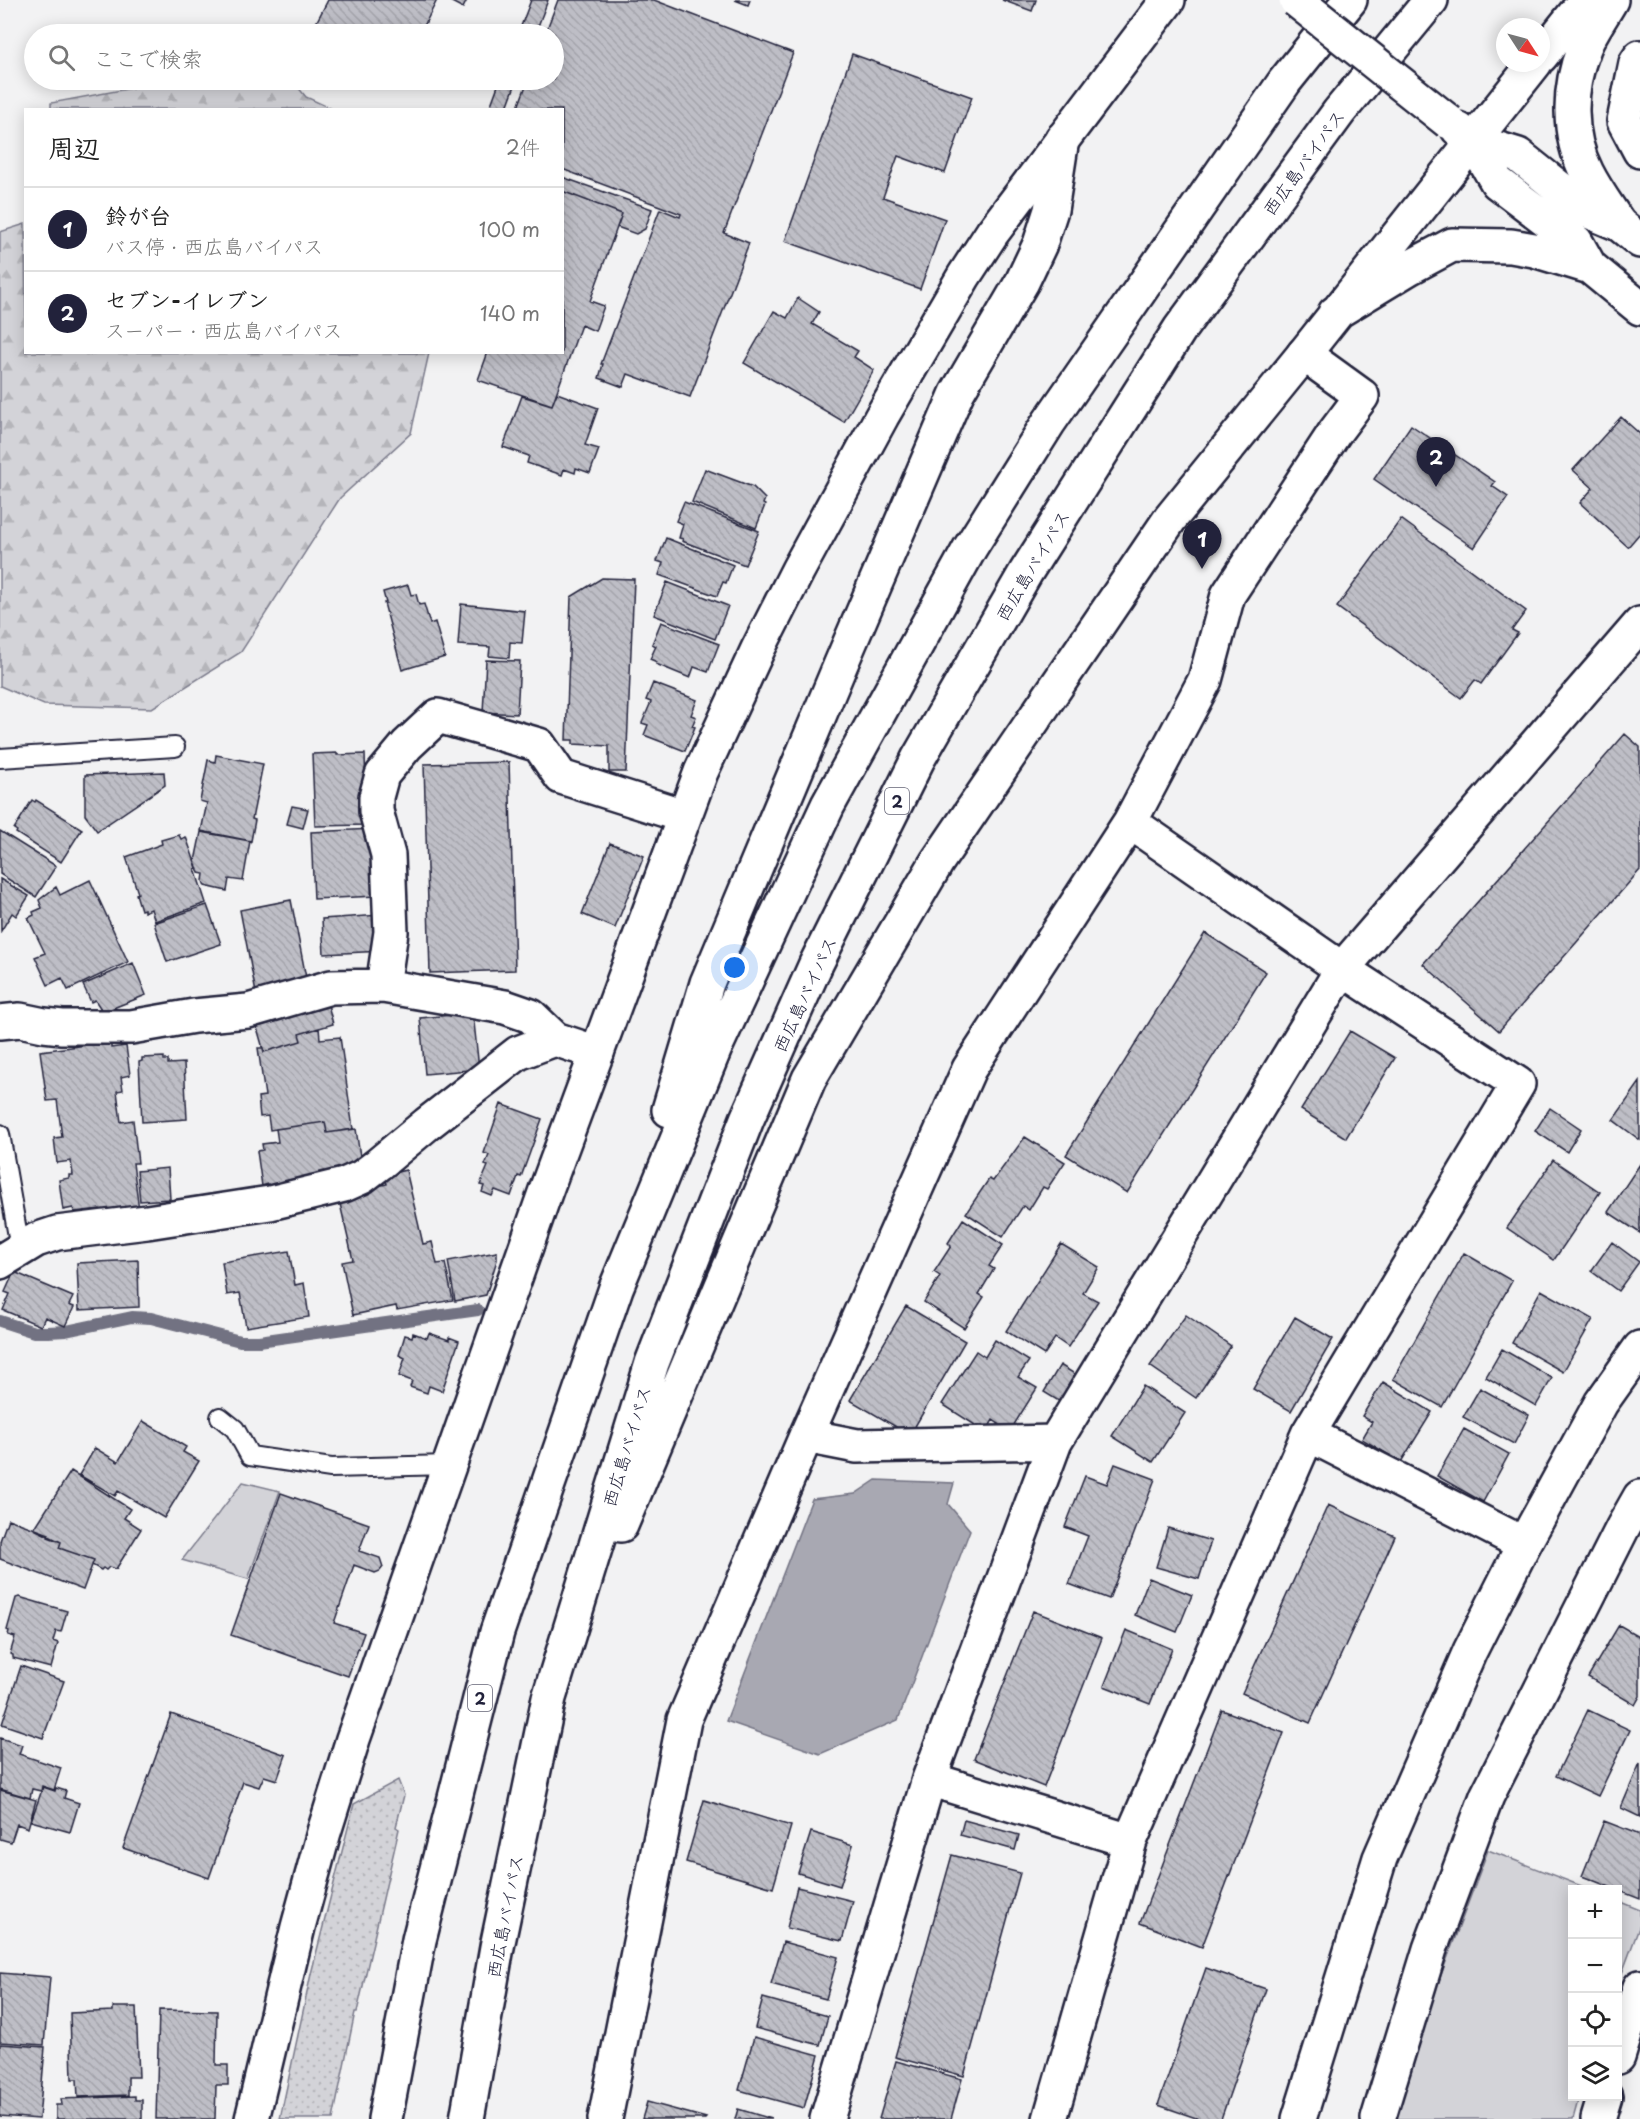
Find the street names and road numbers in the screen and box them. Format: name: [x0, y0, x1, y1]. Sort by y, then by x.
street label: 西広島バイパス: [1255, 103, 1351, 221]
street label: 西広島バイパス: [988, 504, 1076, 626]
road number: 2: [885, 788, 909, 814]
street label: 西広島バイパス: [765, 931, 843, 1057]
street label: 西広島バイパス: [595, 1382, 657, 1510]
road number: 2: [468, 1685, 492, 1711]
street label: 西広島バイパス: [479, 1852, 529, 1980]

